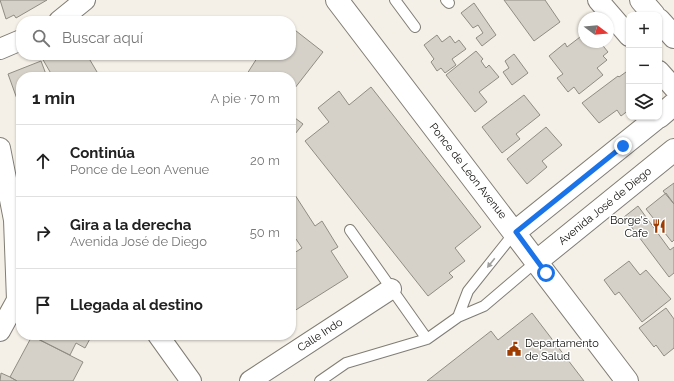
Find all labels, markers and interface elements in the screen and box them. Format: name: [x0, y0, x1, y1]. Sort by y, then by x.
north arrow: [578, 12, 614, 48]
map controls: [626, 12, 662, 120]
button: +: [626, 12, 662, 48]
search box: [16, 16, 296, 60]
icon: search: [30, 27, 52, 49]
text: Buscar aquí: [62, 29, 143, 47]
button: −: [626, 48, 662, 84]
button: layers: [626, 84, 662, 120]
text: 1 min: [32, 88, 75, 108]
text: A pie · 70 m: [211, 91, 280, 106]
street label: Ponce de Leon Avenue: [427, 121, 510, 222]
route end: [614, 137, 632, 155]
text: Continúa: [70, 144, 135, 162]
icon: ahead: [32, 150, 54, 172]
text: 20 m: [250, 153, 280, 168]
text: Ponce de Leon Avenue: [70, 162, 209, 177]
street label: Avenida José de Diego: [556, 164, 654, 248]
place label: Borge's Cafe: [610, 214, 649, 240]
text: Gira a la derecha: [70, 216, 191, 234]
restaurant icon: Borge's Cafe: [651, 218, 667, 234]
icon: right: [32, 222, 54, 244]
text: 50 m: [250, 225, 280, 240]
text: Avenida José de Diego: [70, 234, 207, 249]
one-way arrow: [486, 257, 495, 268]
route start: [537, 264, 555, 282]
icon: arrive: [32, 294, 54, 316]
text: Llegada al destino: [70, 296, 203, 314]
street label: Calle Indo: [295, 315, 345, 354]
place label: Departamento de Salud: [525, 337, 599, 363]
public building icon: Departamento de Salud: [506, 341, 522, 357]

